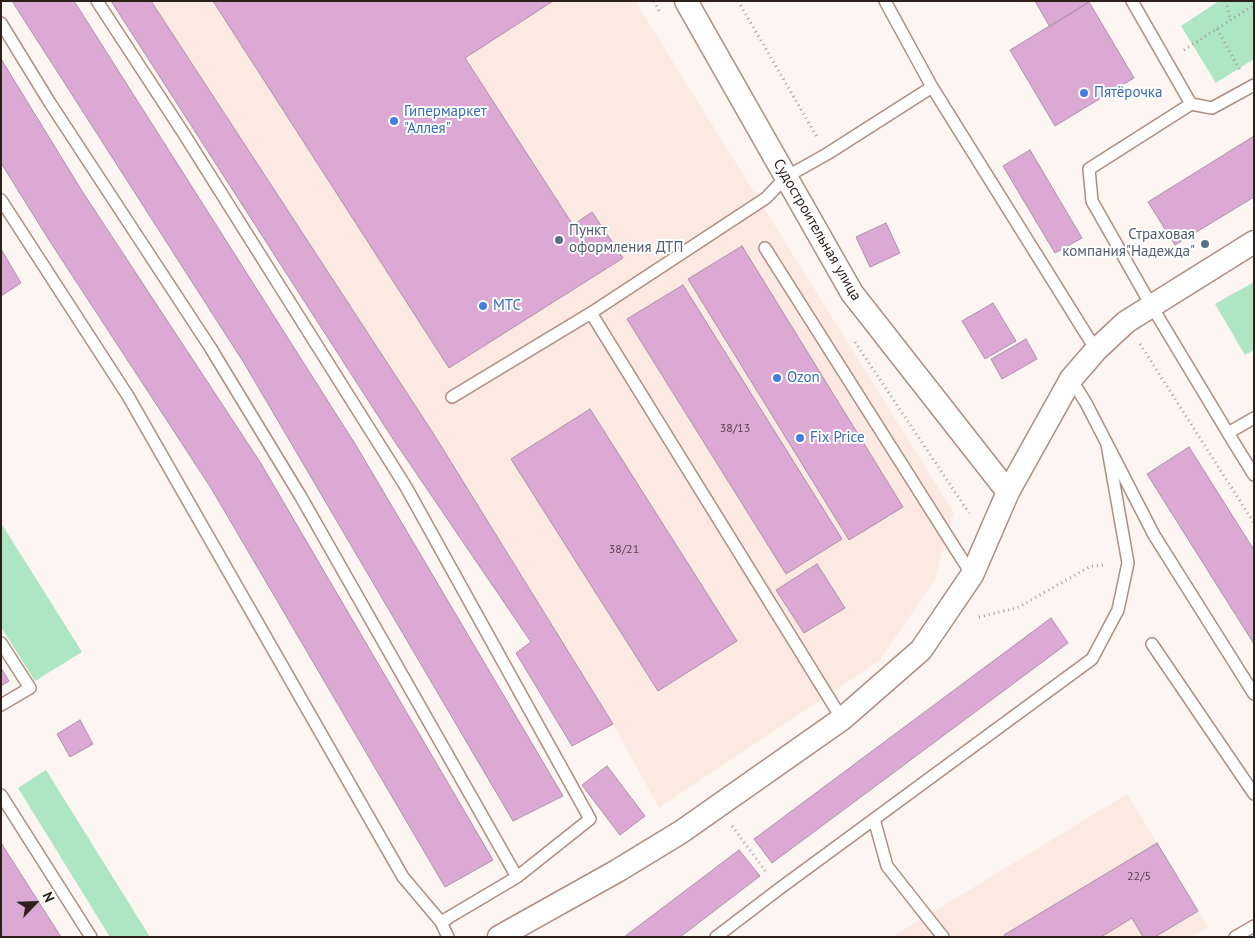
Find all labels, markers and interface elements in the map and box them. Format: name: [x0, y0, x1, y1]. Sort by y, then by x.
place label: Пятёрочка: [1094, 84, 1162, 102]
marker: Пятёрочка: [1078, 87, 1090, 99]
place label: Гипермаркет "Аллея": [404, 103, 487, 138]
marker: Гипермаркет "Аллея": [388, 115, 400, 127]
street label: Судостроительная улица: [769, 156, 865, 304]
place label: Пункт оформления ДТП: [569, 222, 683, 257]
place label: Страховая компания"Надежда": [1062, 226, 1195, 261]
marker: Пункт оформления ДТП: [553, 234, 565, 246]
marker: Страховая компания"Надежда": [1199, 238, 1211, 250]
place label: МТС: [493, 297, 521, 315]
marker: МТС: [477, 300, 489, 312]
place label: Ozon: [787, 369, 820, 387]
marker: Ozon: [771, 372, 783, 384]
house number: 38/13: [720, 422, 750, 436]
place label: Fix Price: [810, 429, 865, 447]
marker: Fix Price: [794, 432, 806, 444]
house number: 38/21: [609, 543, 639, 557]
house number: 22/5: [1127, 870, 1151, 884]
north arrow: [10, 878, 60, 928]
text: N: [39, 889, 59, 905]

